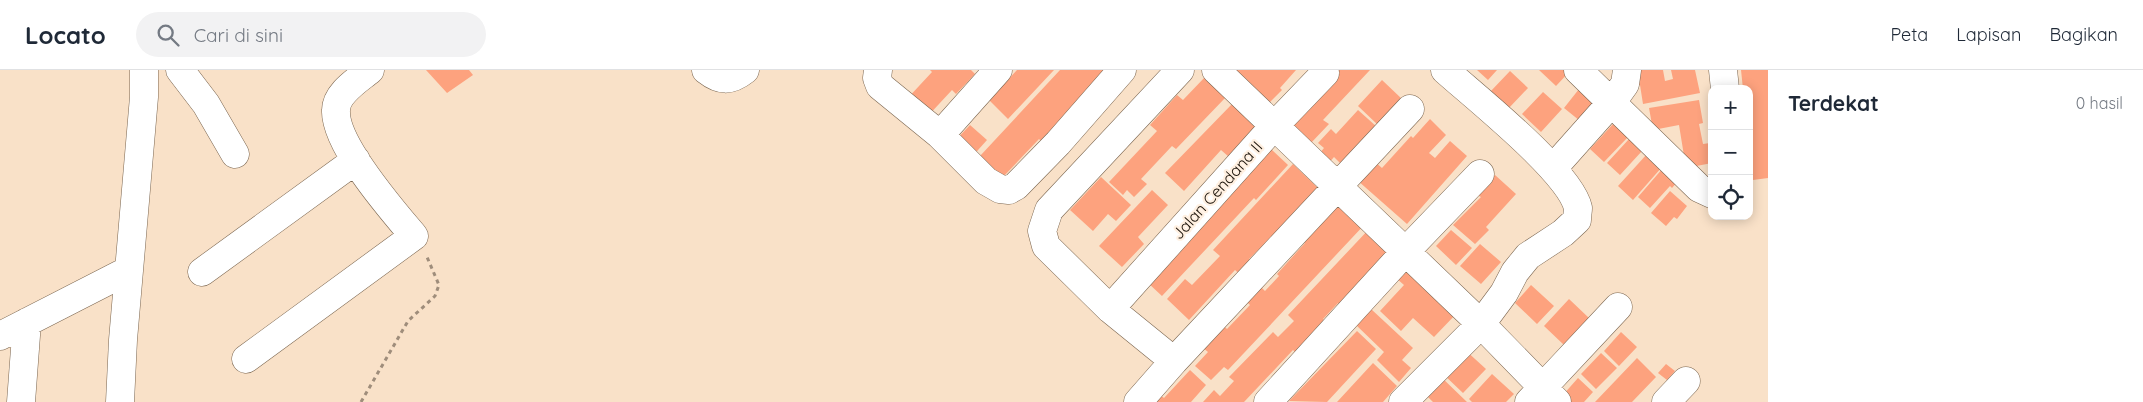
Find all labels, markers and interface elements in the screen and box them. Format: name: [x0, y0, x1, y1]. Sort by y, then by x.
search box: [136, 12, 486, 57]
text: Locato: [25, 20, 106, 50]
icon: search: [154, 21, 182, 49]
text: Cari di sini: [194, 23, 283, 47]
text: Peta: [1891, 23, 1928, 46]
text: Lapisan: [1956, 23, 2021, 46]
text: Bagikan: [2049, 23, 2118, 46]
map controls: [1708, 85, 1753, 220]
button: +: [1708, 85, 1753, 130]
text: Terdekat: [1788, 90, 1879, 116]
text: 0 hasil: [2076, 93, 2123, 113]
button: −: [1708, 130, 1753, 175]
street label: Jalan Cendana II: [1168, 137, 1266, 243]
button: locate: [1708, 175, 1753, 220]

